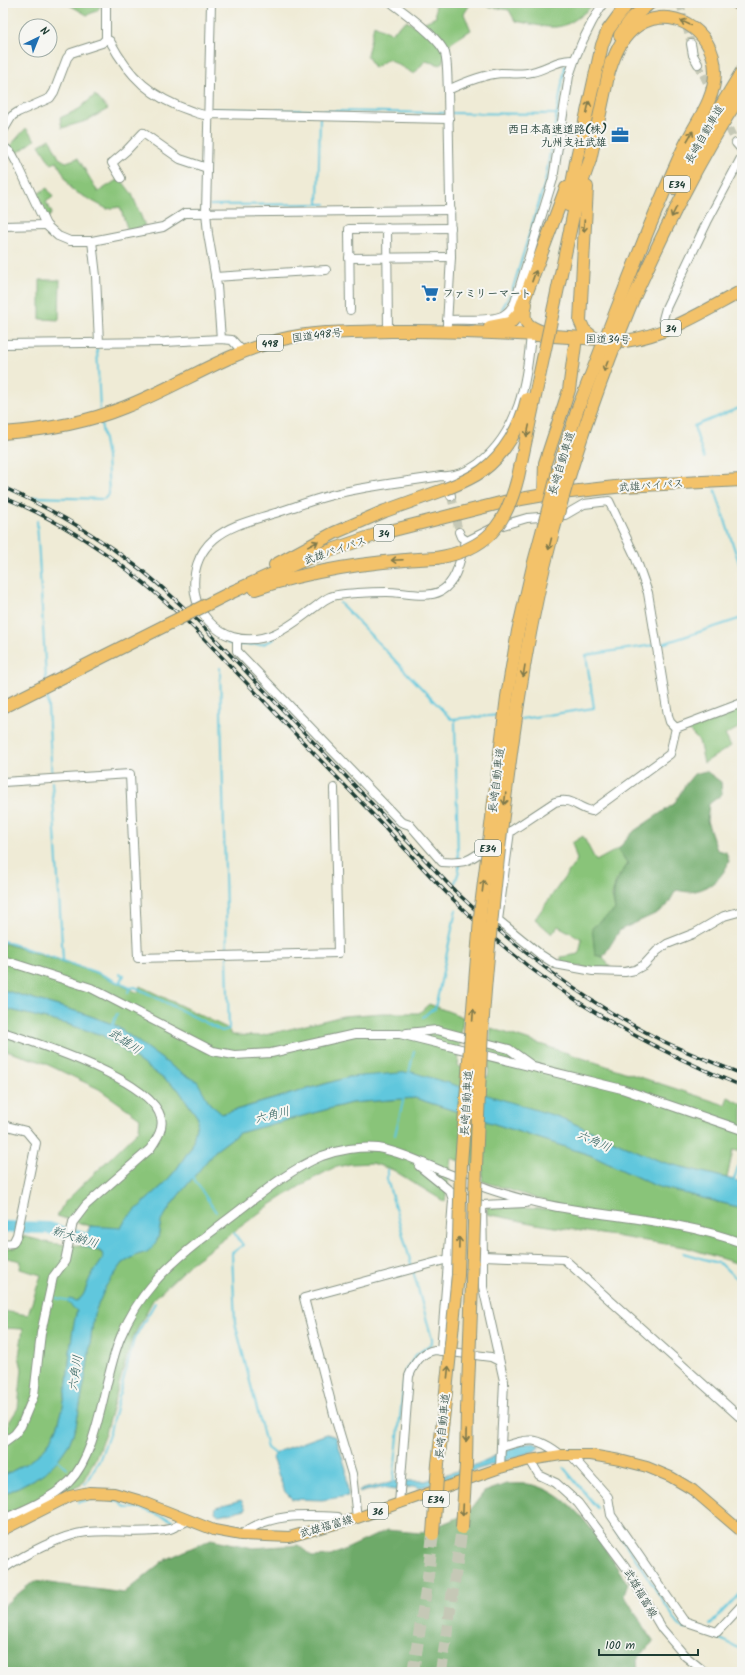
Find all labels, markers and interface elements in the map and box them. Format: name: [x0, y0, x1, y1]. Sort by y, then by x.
north arrow: [18, 18, 58, 58]
one-way arrow: [680, 19, 692, 26]
text: N: [35, 22, 53, 40]
one-way arrow: [585, 100, 593, 113]
street label: 長崎自動車道: [681, 101, 729, 168]
place label: 西日本高速道路(株) 九州支社武雄: [508, 121, 607, 152]
office icon: 西日本高速道路(株) 九州支社武雄: [610, 125, 630, 145]
one-way arrow: [687, 130, 695, 142]
road number: E34: [664, 176, 690, 192]
one-way arrow: [670, 206, 677, 218]
one-way arrow: [580, 219, 587, 232]
one-way arrow: [530, 270, 538, 282]
supermarket icon: ファミリーマート: [420, 283, 440, 303]
place label: ファミリーマート: [443, 285, 531, 303]
road number: 34: [661, 320, 681, 336]
street label: 国道498号: [291, 324, 344, 348]
street label: 国道34号: [585, 331, 631, 349]
road number: 498: [257, 335, 283, 351]
one-way arrow: [601, 360, 609, 372]
one-way arrow: [523, 424, 531, 437]
street label: 長崎自動車道: [544, 429, 580, 497]
street label: 武雄バイパス: [618, 475, 685, 497]
road number: 34: [374, 525, 394, 541]
street label: 武雄バイパス: [301, 532, 369, 570]
one-way arrow: [546, 537, 554, 550]
one-way arrow: [307, 539, 319, 547]
one-way arrow: [391, 556, 404, 564]
one-way arrow: [520, 664, 528, 677]
street label: 長崎自動車道: [484, 746, 510, 814]
one-way arrow: [501, 792, 509, 805]
road number: E34: [475, 840, 501, 856]
one-way arrow: [479, 880, 487, 893]
one-way arrow: [469, 1009, 476, 1022]
water label: 武雄川: [104, 1023, 145, 1059]
street label: 長崎自動車道: [456, 1070, 478, 1137]
water label: 六角川: [252, 1102, 292, 1129]
water label: 六角川: [573, 1125, 614, 1157]
water label: 新大納川: [49, 1221, 101, 1254]
one-way arrow: [456, 1237, 463, 1250]
water label: 六角川: [64, 1354, 87, 1392]
one-way arrow: [444, 1366, 452, 1379]
street label: 長崎自動車道: [431, 1392, 455, 1460]
one-way arrow: [463, 1429, 470, 1442]
road number: E34: [423, 1491, 449, 1507]
road number: 36: [368, 1503, 388, 1519]
one-way arrow: [460, 1503, 467, 1516]
street label: 武雄福富線: [297, 1511, 355, 1543]
street label: 武雄福富線: [619, 1565, 662, 1622]
scale bar: [599, 1631, 698, 1657]
text: 100 m: [605, 1636, 636, 1655]

